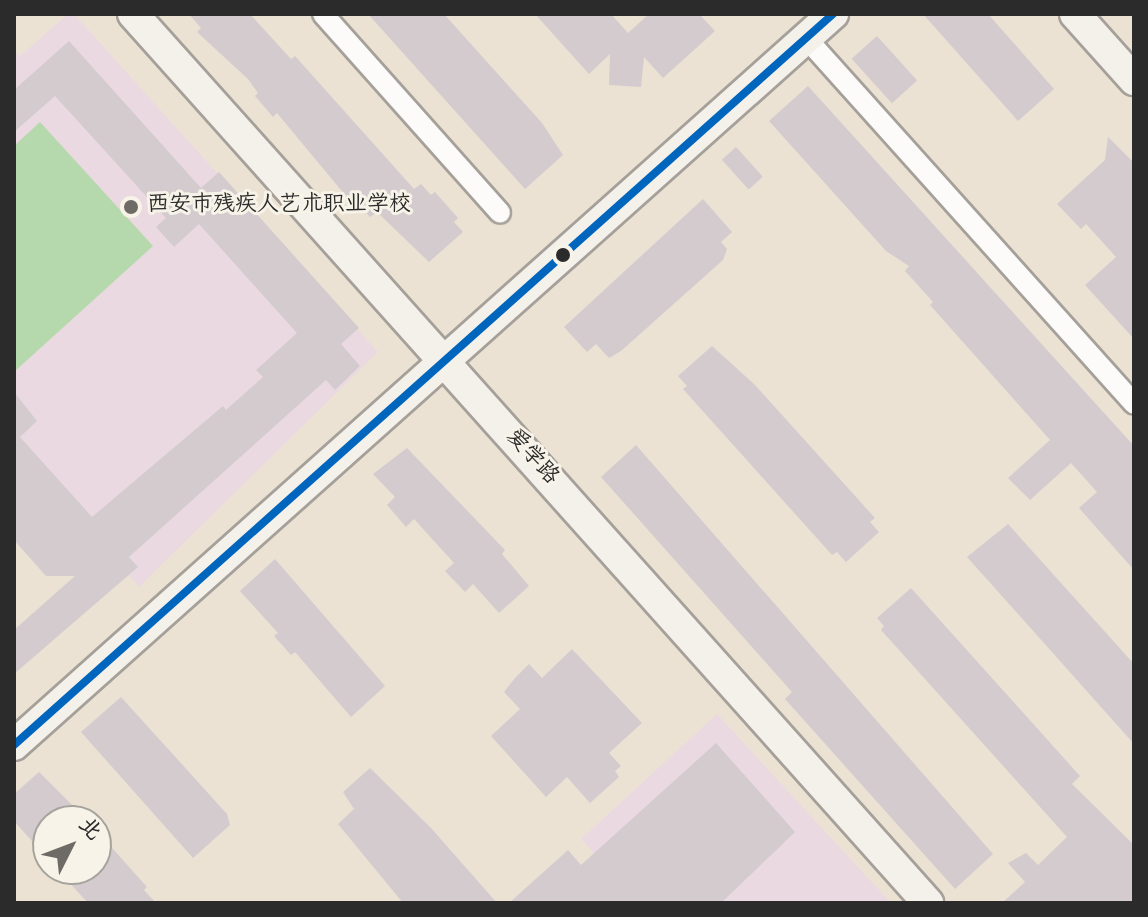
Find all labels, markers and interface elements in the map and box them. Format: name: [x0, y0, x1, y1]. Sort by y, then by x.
place label: 西安市残疾人艺术职业学校: [147, 194, 411, 220]
marker: 西安市残疾人艺术职业学校: [122, 198, 140, 216]
unlabelled marker: [555, 247, 571, 263]
street label: 爱学路: [499, 425, 563, 491]
north arrow: [32, 805, 112, 885]
text: 北: [71, 813, 105, 847]

